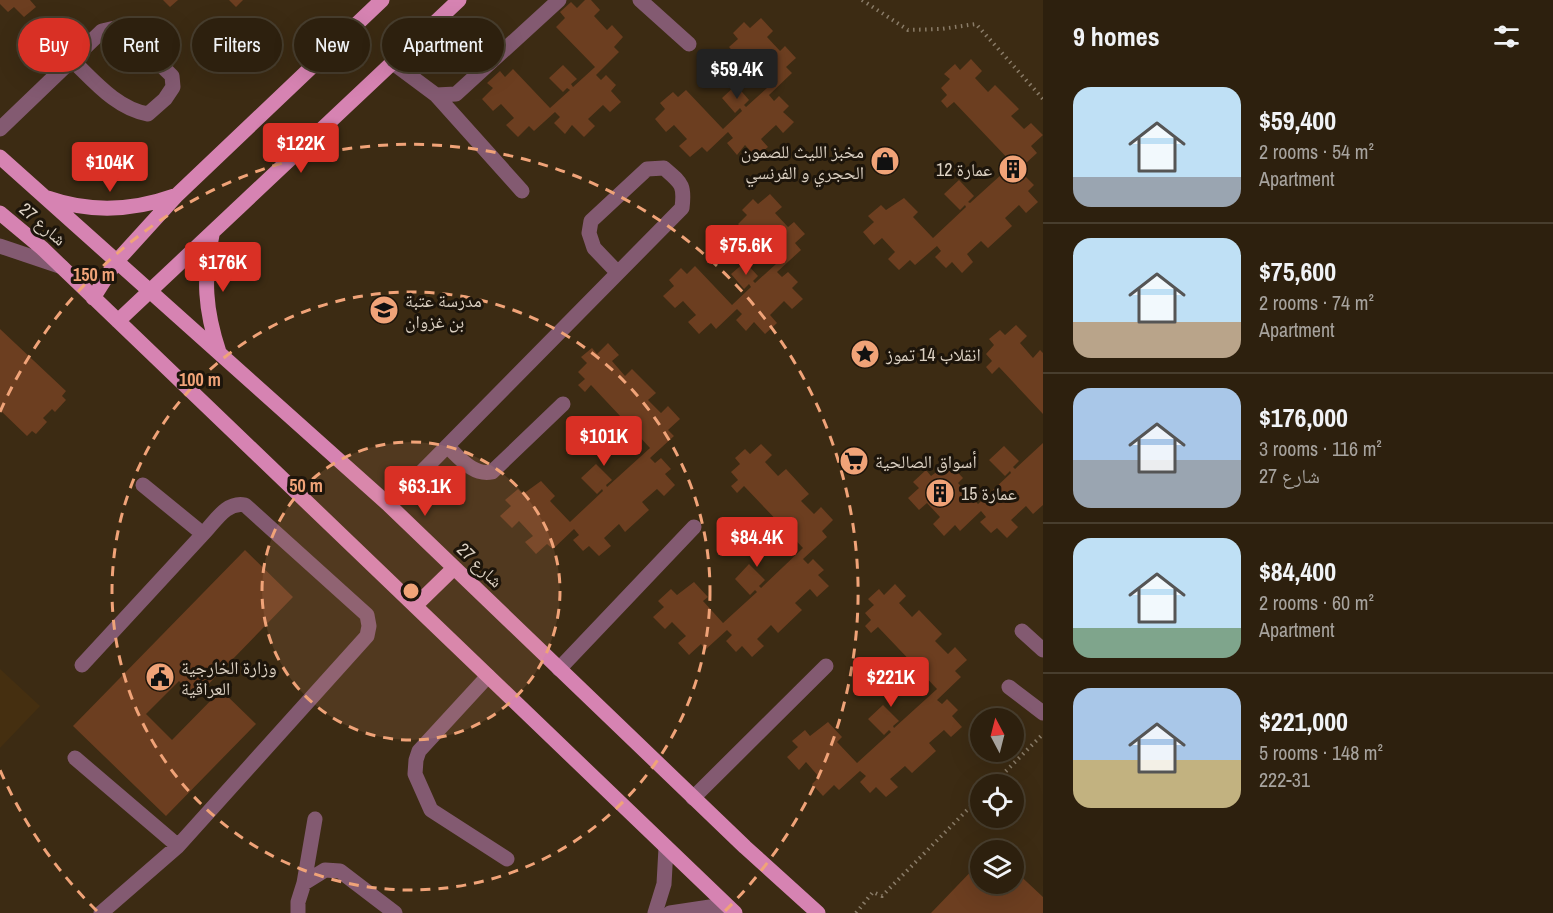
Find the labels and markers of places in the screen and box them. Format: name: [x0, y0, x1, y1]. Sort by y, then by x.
pin: $59.4K: [688, 49, 786, 100]
pin: $122K: [259, 123, 343, 174]
place label: مخبز الليث للصمون الحجري و الفرنسي: [741, 139, 864, 187]
pin: $104K: [68, 142, 152, 193]
shop icon: مخبز الليث للصمون الحجري و الفرنسي: [869, 145, 901, 177]
building icon: عمارة 12: [997, 153, 1029, 185]
place label: عمارة 12: [936, 157, 992, 182]
pin: $75.6K: [697, 225, 795, 276]
pin: $176K: [181, 242, 265, 293]
place label: مدرسة عتبة بن غزوان: [405, 288, 482, 334]
school or university icon: مدرسة عتبة بن غزوان: [368, 294, 400, 326]
place icon: انقلاب 14 تموز: [849, 338, 881, 370]
place label: انقلاب 14 تموز: [885, 342, 981, 367]
pin: $101K: [562, 416, 646, 467]
supermarket icon: أسواق الصالحية: [838, 445, 870, 477]
place label: أسواق الصالحية: [875, 449, 977, 474]
pin: $63.1K: [376, 466, 474, 517]
building icon: عمارة 15: [924, 477, 956, 509]
place label: عمارة 15: [961, 481, 1017, 506]
pin: $84.4K: [708, 517, 806, 568]
centre of rings: [401, 581, 421, 601]
place label: وزارة الخارجية العراقية: [181, 655, 277, 701]
pin: $221K: [849, 657, 933, 708]
public building icon: وزارة الخارجية العراقية: [144, 661, 176, 693]

